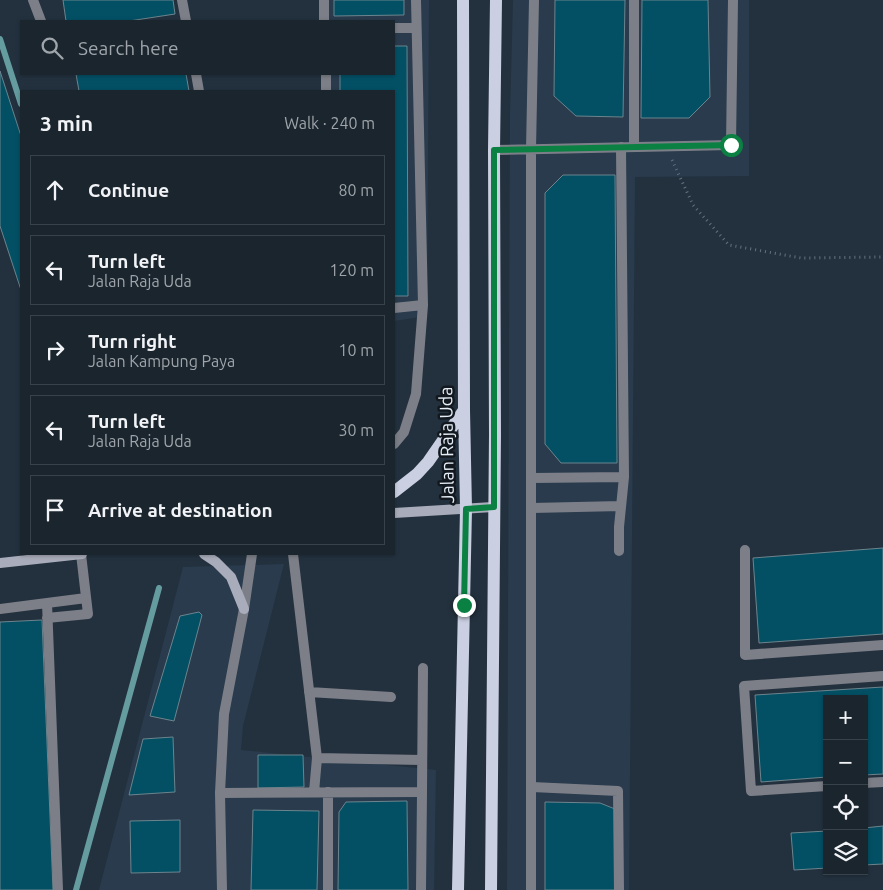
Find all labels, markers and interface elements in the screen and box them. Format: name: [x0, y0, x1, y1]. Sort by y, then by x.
search box: [20, 20, 395, 75]
icon: search: [38, 34, 66, 62]
text: Search here: [78, 37, 178, 59]
text: 3 min: [40, 111, 93, 135]
text: Walk · 240 m: [284, 114, 375, 132]
route start: [720, 134, 743, 157]
icon: ahead: [41, 176, 69, 204]
text: Continue: [88, 179, 169, 201]
text: 80 m: [338, 181, 374, 199]
text: Turn left: [88, 250, 166, 272]
icon: left: [41, 256, 69, 284]
text: 120 m: [329, 261, 374, 279]
text: Jalan Raja Uda: [88, 272, 192, 290]
text: Turn right: [88, 330, 176, 352]
icon: right: [41, 336, 69, 364]
text: 10 m: [338, 341, 374, 359]
text: Jalan Kampung Paya: [88, 352, 235, 370]
street label: Jalan Raja Uda: [435, 386, 457, 504]
text: Turn left: [88, 410, 166, 432]
icon: left: [41, 416, 69, 444]
text: 30 m: [338, 421, 374, 439]
text: Jalan Raja Uda: [88, 432, 192, 450]
icon: arrive: [41, 496, 69, 524]
text: Arrive at destination: [88, 499, 273, 521]
route end: [453, 594, 476, 617]
map controls: [823, 695, 868, 875]
button: +: [823, 695, 868, 740]
button: −: [823, 740, 868, 785]
button: locate: [823, 785, 868, 830]
button: layers: [823, 830, 868, 875]

